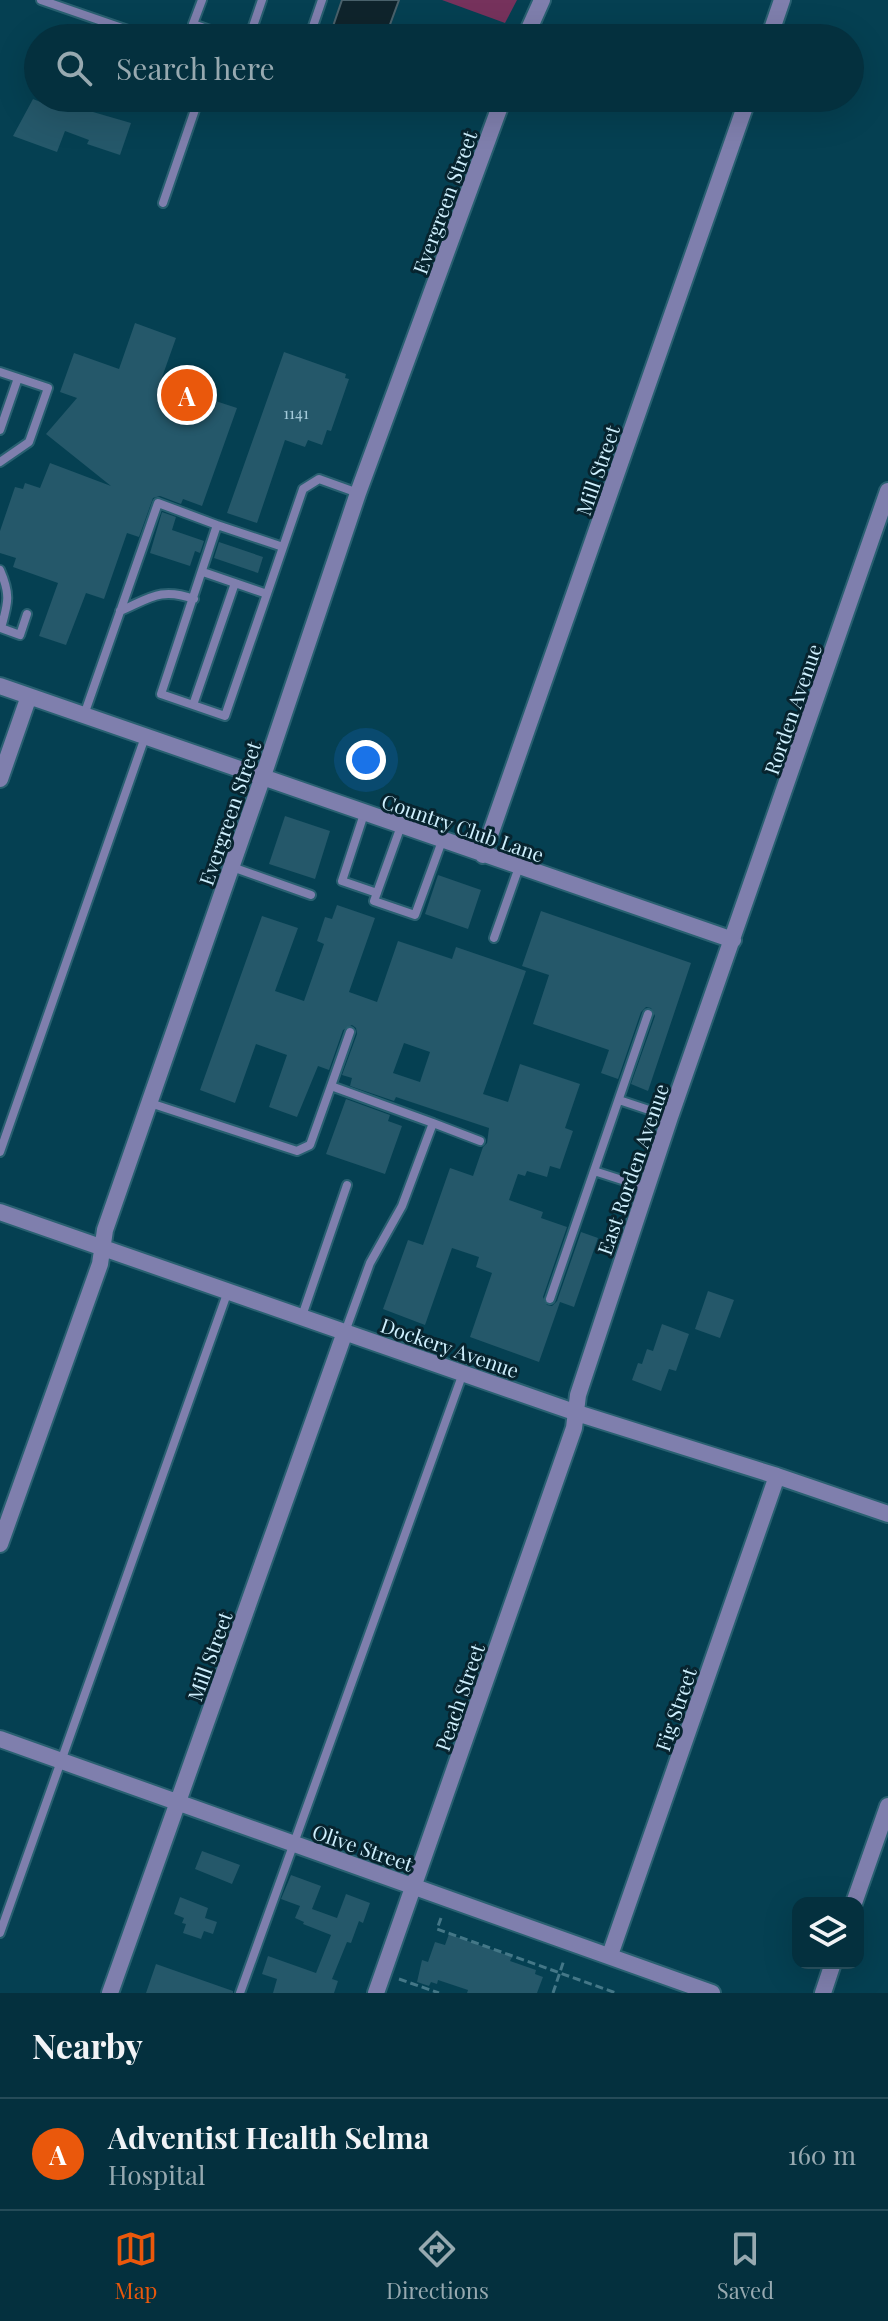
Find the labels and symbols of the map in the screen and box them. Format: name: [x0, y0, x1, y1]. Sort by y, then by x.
street label: Evergreen Street: [406, 126, 483, 277]
pin: A: [161, 365, 213, 425]
house number: 1141: [283, 402, 309, 423]
street label: Mill Street: [569, 421, 625, 519]
street label: Rorden Avenue: [757, 640, 827, 778]
street label: Evergreen Street: [192, 736, 267, 889]
your location: [346, 740, 386, 780]
street label: Country Club Lane: [378, 787, 548, 867]
street label: East Rorden Avenue: [590, 1080, 674, 1258]
street label: Dockery Avenue: [377, 1311, 523, 1383]
street label: Mill Street: [180, 1607, 238, 1705]
street label: Peach Street: [428, 1639, 490, 1754]
street label: Fig Street: [648, 1663, 702, 1754]
street label: Olive Street: [309, 1817, 418, 1877]

